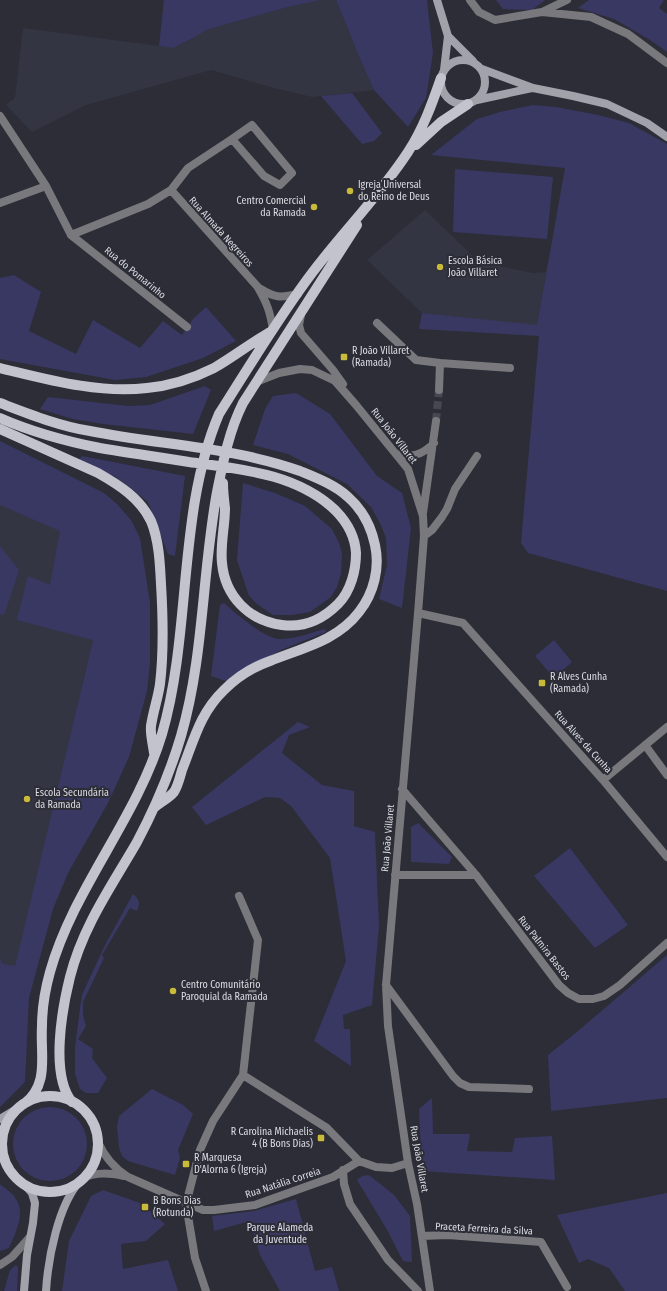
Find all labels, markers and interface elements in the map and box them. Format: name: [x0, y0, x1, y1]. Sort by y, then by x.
place label: Igreja Universal do Reino de Deus: [358, 179, 430, 203]
marker: Igreja Universal do Reino de Deus: [345, 186, 355, 196]
street label: Rua Almada Negreiros: [186, 194, 256, 270]
place label: Centro Comercial da Ramada: [237, 195, 306, 219]
marker: Centro Comercial da Ramada: [309, 202, 319, 212]
street label: Rua do Pomarinho: [102, 245, 168, 301]
place label: Escola Básica João Villaret: [448, 255, 502, 279]
marker: Escola Básica João Villaret: [435, 262, 445, 272]
place label: R João Villaret (Ramada): [352, 345, 410, 369]
marker: R João Villaret (Ramada): [339, 352, 349, 362]
street label: Rua João Villaret: [368, 406, 420, 467]
place label: R Alves Cunha (Ramada): [550, 671, 607, 695]
marker: R Alves Cunha (Ramada): [537, 678, 547, 688]
street label: Rua Alves da Cunha: [552, 708, 614, 776]
place label: Escola Secundária da Ramada: [35, 787, 109, 811]
marker: Escola Secundária da Ramada: [22, 794, 32, 804]
street label: Rua João Villaret: [379, 803, 397, 872]
street label: Rua Palmira Bastos: [515, 914, 573, 982]
place label: Centro Comunitário Paroquial da Ramada: [181, 979, 268, 1003]
marker: Centro Comunitário Paroquial da Ramada: [168, 986, 178, 996]
street label: Rua João Villaret: [407, 1125, 431, 1194]
place label: R Carolina Michaelis 4 (B Bons Dias): [231, 1126, 313, 1150]
marker: R Carolina Michaelis 4 (B Bons Dias): [316, 1133, 326, 1143]
place label: R Marquesa D'Alorna 6 (Igreja): [194, 1152, 267, 1176]
marker: R Marquesa D'Alorna 6 (Igreja): [181, 1159, 191, 1169]
street label: Rua Natália Correia: [244, 1165, 322, 1201]
place label: B Bons Dias (Rotunda): [153, 1195, 201, 1219]
marker: B Bons Dias (Rotunda): [140, 1202, 150, 1212]
street label: Praceta Ferreira da Silva: [435, 1220, 533, 1238]
park label: Parque Alameda da Juventude: [247, 1222, 313, 1246]

